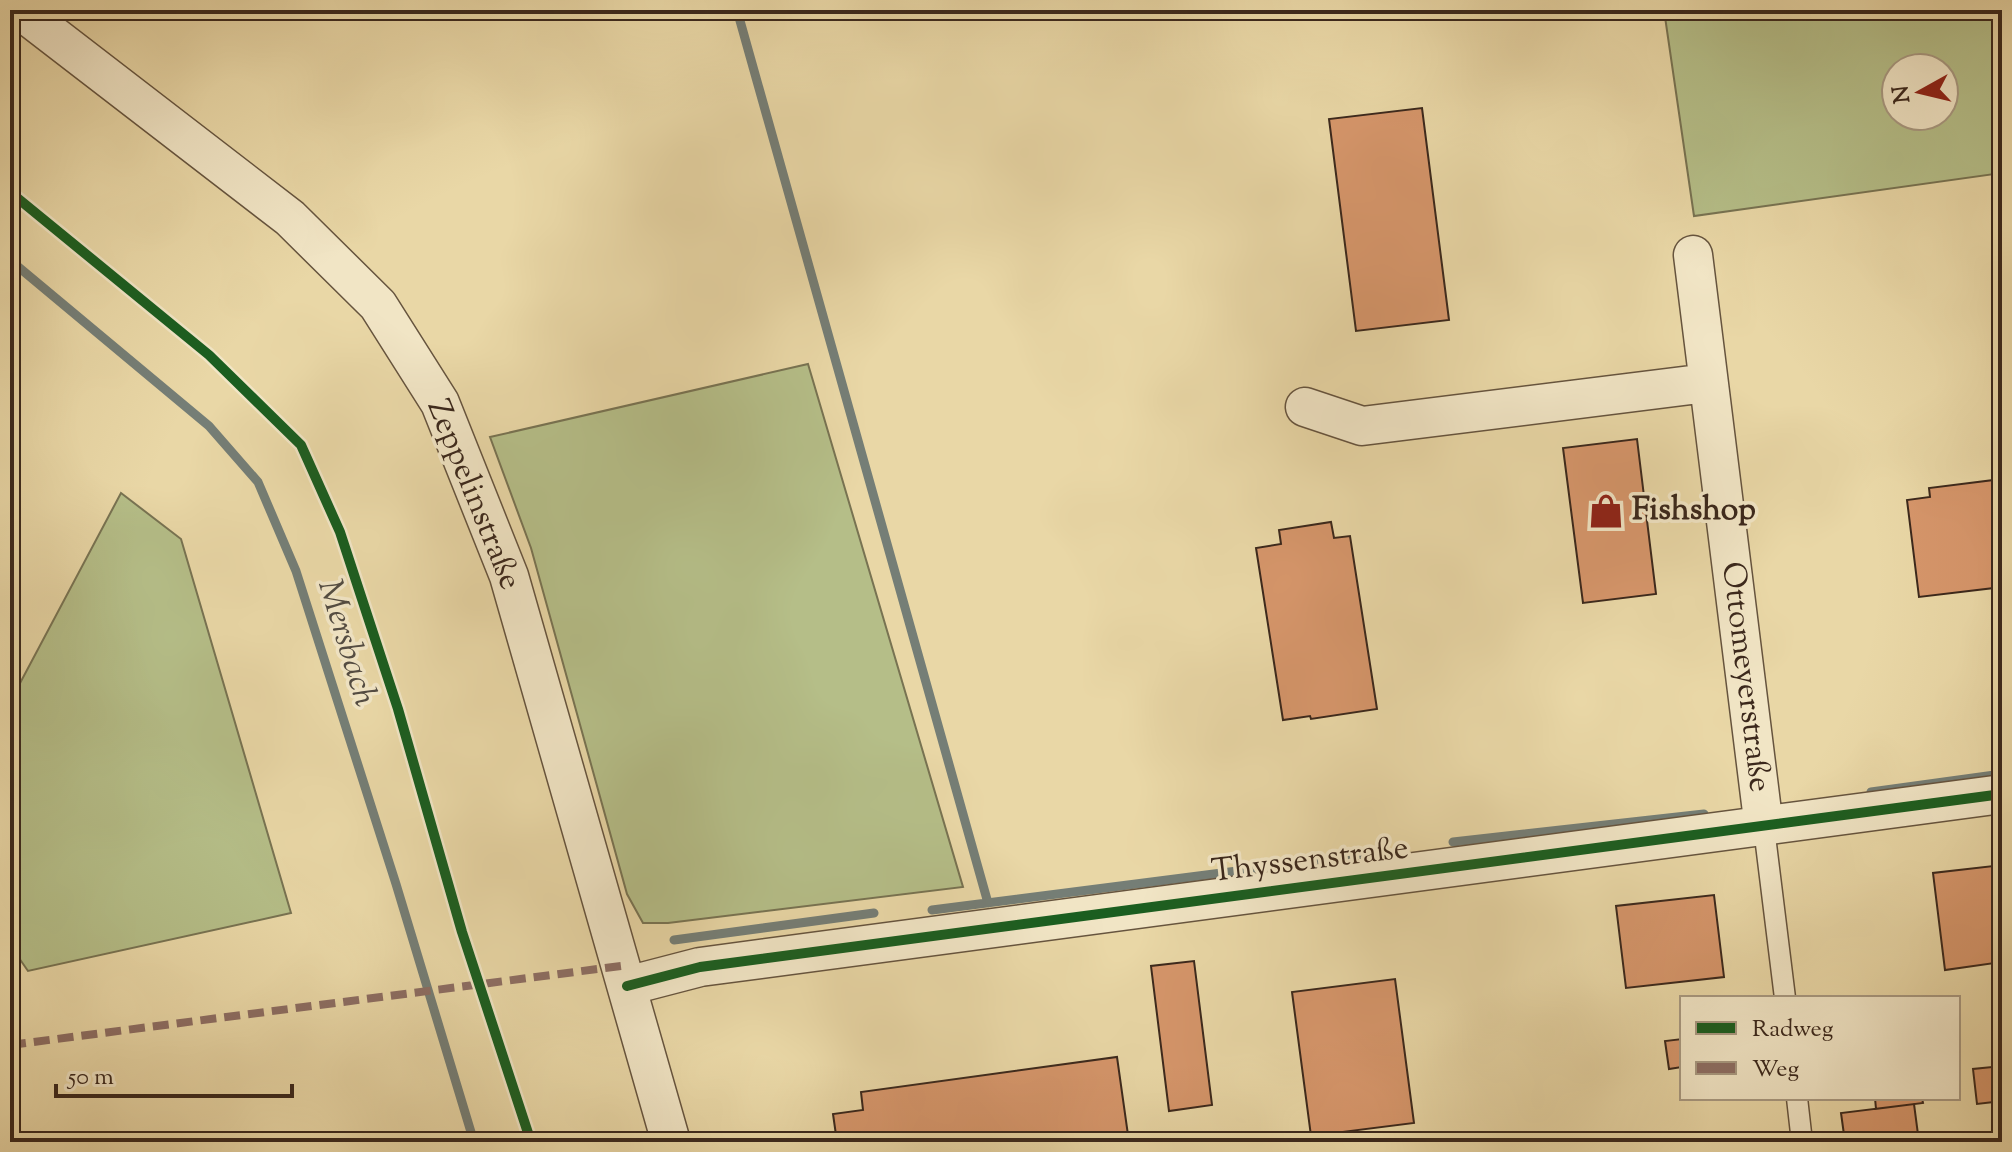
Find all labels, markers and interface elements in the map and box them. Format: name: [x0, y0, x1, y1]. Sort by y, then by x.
north arrow: [1880, 52, 1960, 132]
text: N: [1886, 83, 1920, 105]
street label: Zeppelinstraße: [414, 393, 532, 597]
place label: Fishshop: [1632, 488, 1756, 534]
shop icon: Fishshop: [1587, 492, 1625, 530]
street label: Ottomeyerstraße: [1708, 559, 1782, 795]
water label: Mersbach: [304, 574, 389, 713]
street label: Thyssenstraße: [1209, 826, 1411, 896]
legend: [1680, 996, 1960, 1100]
text: Radweg: [1752, 1013, 1834, 1047]
scale bar: [56, 1048, 292, 1098]
text: Weg: [1752, 1053, 1799, 1087]
text: 50 m: [66, 1061, 114, 1095]

